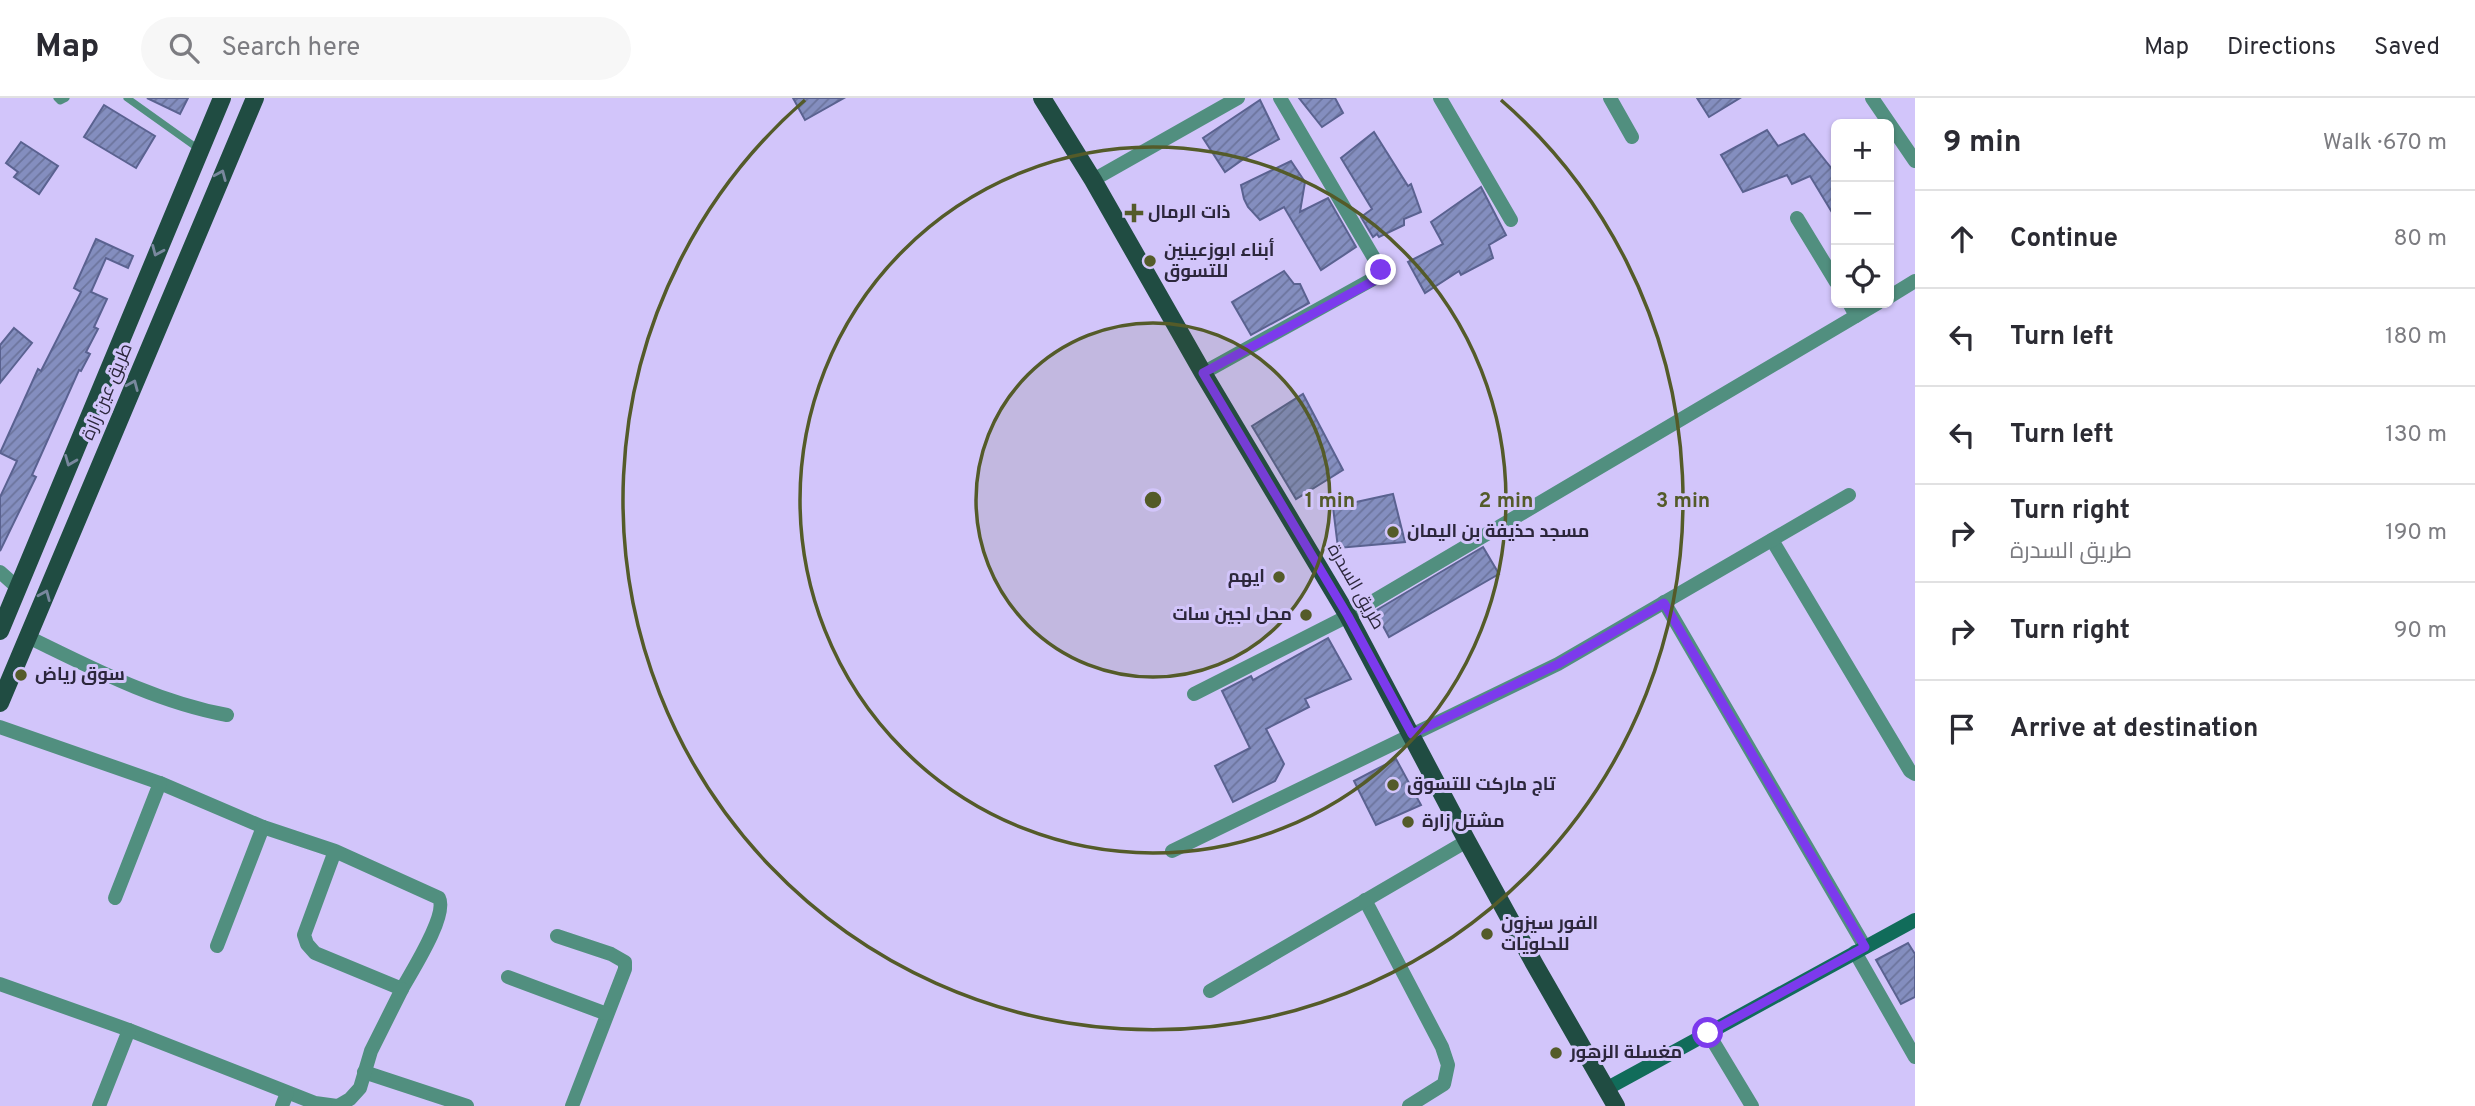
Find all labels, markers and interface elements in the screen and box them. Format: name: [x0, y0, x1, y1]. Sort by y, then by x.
search box: [141, 17, 631, 80]
text: Map: [35, 27, 99, 69]
icon: search: [165, 29, 203, 67]
text: Search here: [221, 32, 360, 65]
text: Map: [2144, 33, 2189, 63]
text: Directions: [2227, 33, 2336, 63]
text: Saved: [2374, 33, 2440, 63]
map controls: [1831, 119, 1894, 308]
button: +: [1831, 119, 1894, 182]
text: 9 min: [1943, 125, 2021, 162]
text: Walk · 670 m: [2323, 129, 2447, 158]
one-way arrow: [213, 170, 227, 182]
button: −: [1831, 182, 1894, 245]
place label: ذات الرمال: [1148, 202, 1231, 225]
marker: ذات الرمال: [1126, 205, 1142, 221]
icon: ahead: [1943, 220, 1981, 258]
text: Continue: [2010, 223, 2118, 256]
text: 80 m: [2394, 225, 2447, 254]
place label: أبناء ابوزعينين للتسوق: [1164, 237, 1275, 284]
one-way arrow: [151, 244, 165, 256]
button: locate: [1831, 245, 1894, 308]
marker: أبناء ابوزعينين للتسوق: [1142, 253, 1158, 269]
route end: [1365, 254, 1396, 285]
icon: left: [1943, 318, 1981, 356]
text: Turn left: [2010, 321, 2114, 354]
text: 180 m: [2385, 323, 2447, 352]
street label: طريق عين زارة: [77, 340, 139, 444]
one-way arrow: [125, 380, 139, 392]
icon: left: [1943, 416, 1981, 454]
text: Turn left: [2010, 419, 2114, 452]
text: 130 m: [2385, 421, 2447, 450]
one-way arrow: [65, 455, 79, 467]
centre of rings: [1141, 488, 1165, 512]
text: 1 min: [1305, 488, 1355, 515]
text: 2 min: [1479, 488, 1533, 515]
text: 3 min: [1656, 488, 1710, 515]
text: Turn right: [2010, 495, 2130, 528]
icon: right: [1943, 514, 1981, 552]
text: 190 m: [2385, 519, 2447, 548]
place label: مسجد حذيفة بن اليمان: [1407, 521, 1589, 544]
marker: مسجد حذيفة بن اليمان: [1385, 524, 1401, 540]
text: طريق السدرة: [2010, 538, 2132, 567]
street label: طريق السدرة: [1321, 540, 1389, 634]
place label: ايهم: [1228, 566, 1265, 589]
marker: ايهم: [1271, 569, 1287, 585]
one-way arrow: [37, 590, 51, 602]
place label: محل لجين سات: [1172, 604, 1292, 627]
marker: محل لجين سات: [1298, 607, 1314, 623]
icon: right: [1943, 612, 1981, 650]
text: Turn right: [2010, 615, 2130, 648]
text: 90 m: [2394, 617, 2447, 646]
place label: سوق رياض: [35, 664, 125, 687]
marker: سوق رياض: [13, 667, 29, 683]
icon: arrive: [1943, 710, 1981, 748]
text: Arrive at destination: [2010, 713, 2258, 746]
place label: تاج ماركت للتسوق: [1407, 774, 1556, 797]
marker: تاج ماركت للتسوق: [1385, 777, 1401, 793]
place label: مشتل زارة: [1422, 811, 1505, 834]
marker: مشتل زارة: [1400, 814, 1416, 830]
place label: الفور سيزون للحلويات: [1501, 913, 1598, 957]
marker: الفور سيزون للحلويات: [1479, 926, 1495, 942]
route start: [1692, 1017, 1723, 1048]
place label: مغسلة الزهور: [1569, 1042, 1682, 1065]
marker: مغسلة الزهور: [1548, 1045, 1564, 1061]

